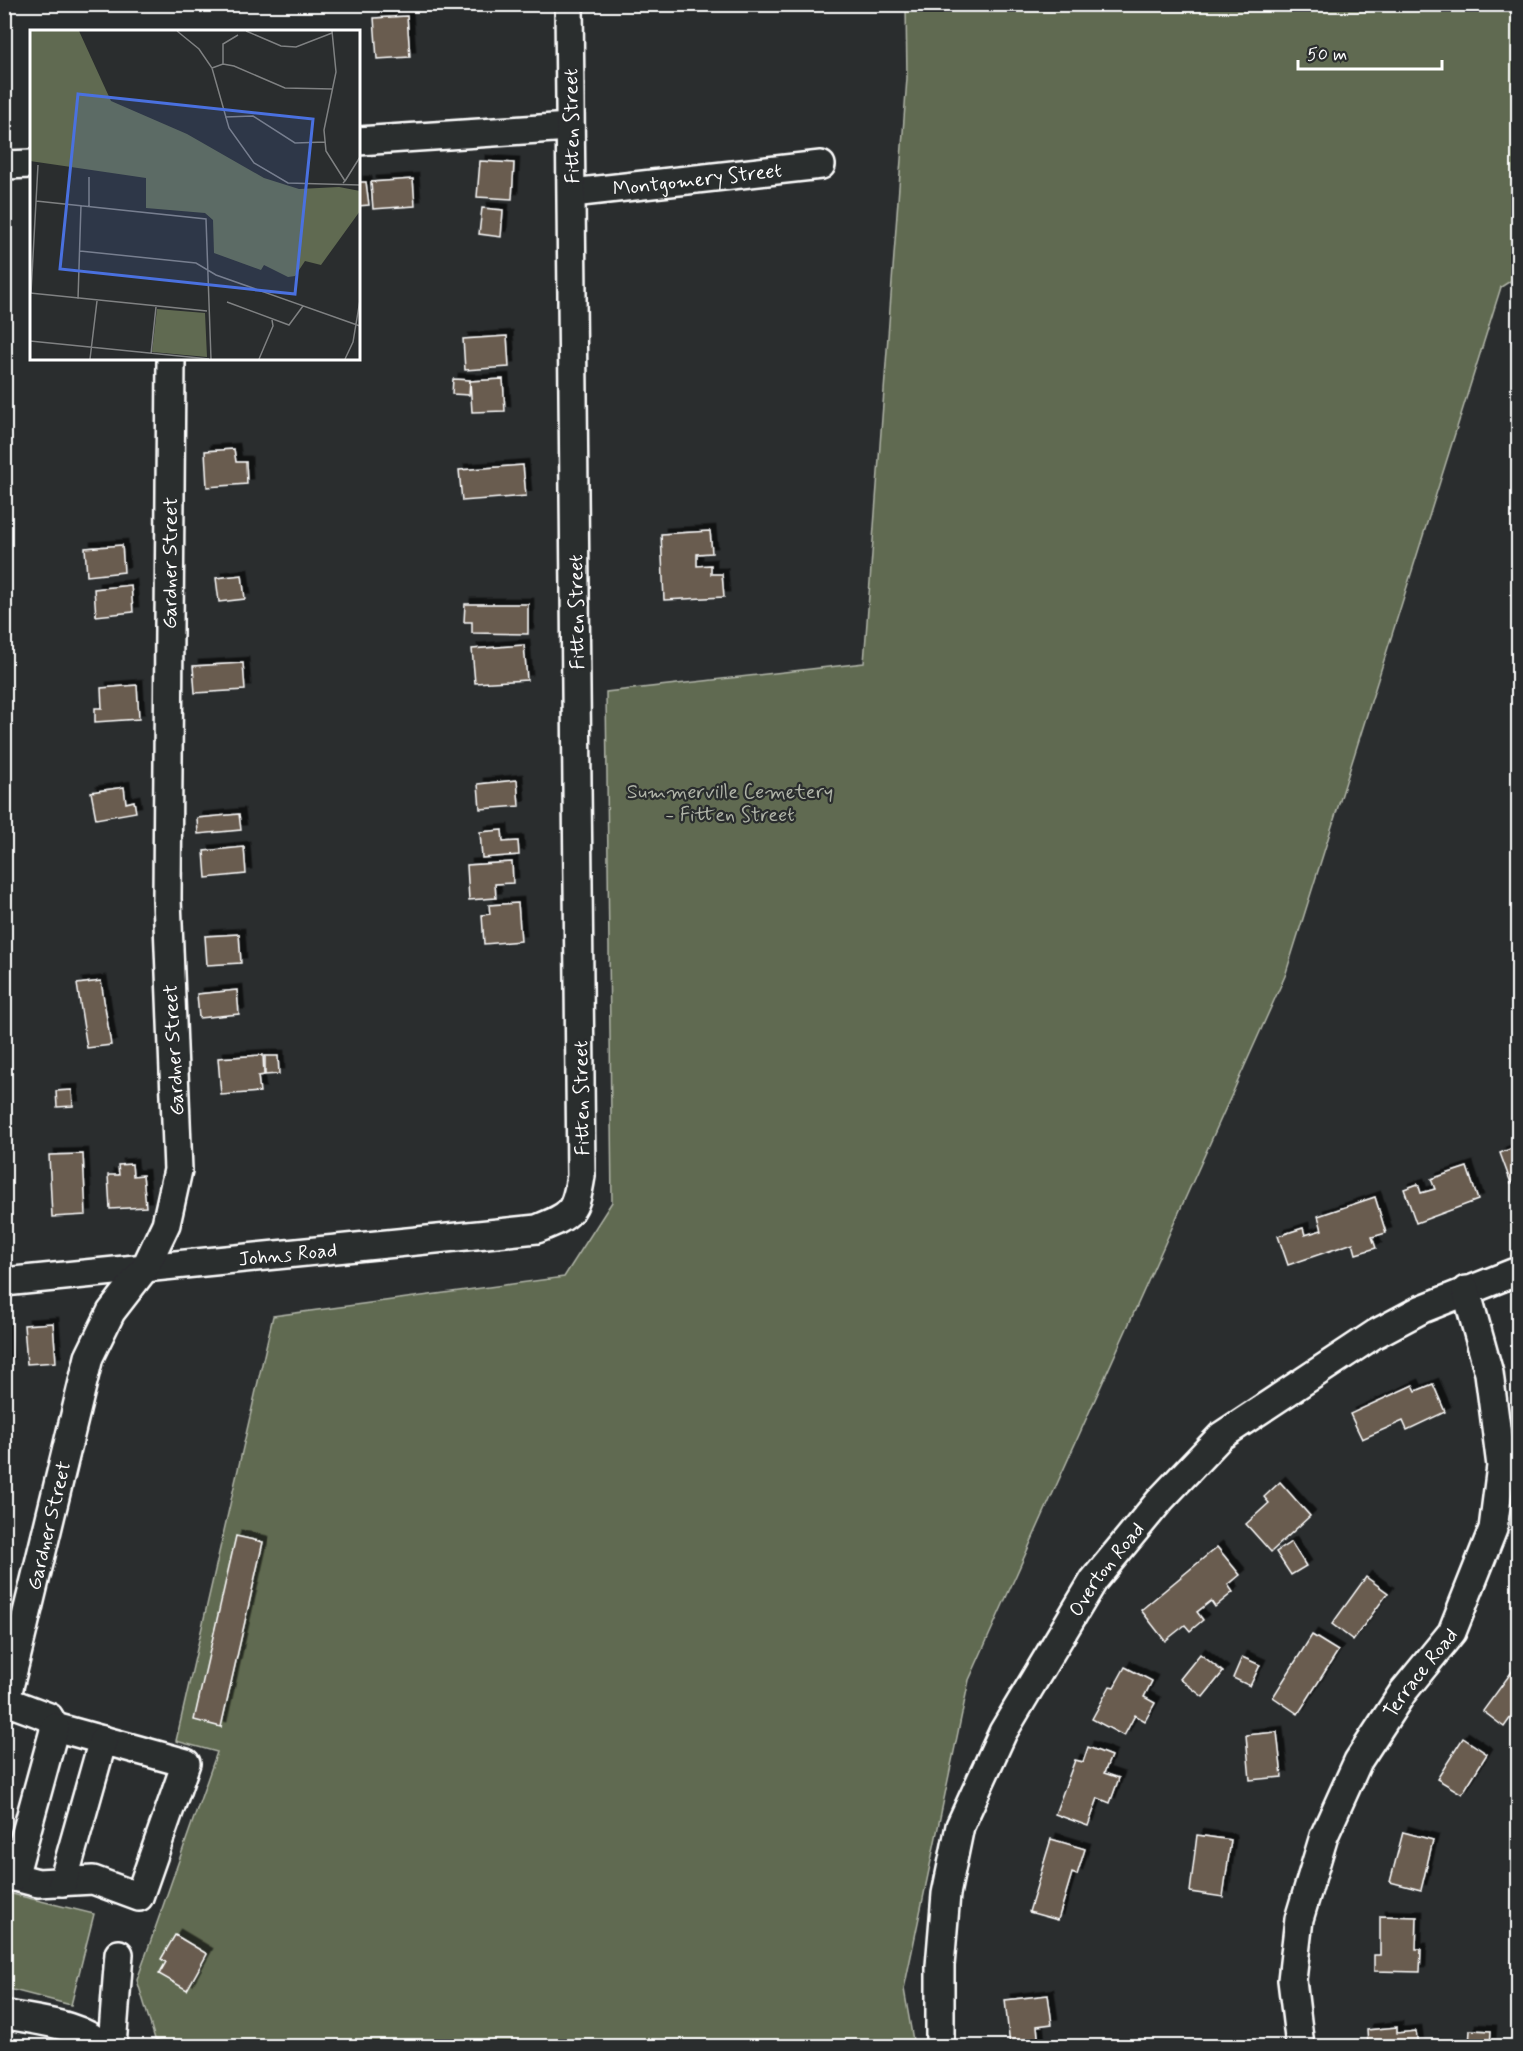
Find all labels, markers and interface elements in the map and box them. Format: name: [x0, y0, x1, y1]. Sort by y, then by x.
inset map: [30, 30, 360, 360]
scale bar: [1298, 33, 1442, 71]
text: 50 m: [1307, 43, 1347, 67]
street label: Fitten Street: [558, 68, 587, 184]
street label: Montgomery Street: [611, 157, 783, 203]
street label: Gardner Street: [157, 497, 185, 629]
street label: Fitten Street: [563, 554, 592, 670]
park label: Summerville Cemetery - Fitten Street: [627, 779, 833, 829]
street label: Gardner Street: [158, 983, 191, 1117]
street label: Fitten Street: [568, 1040, 597, 1156]
street label: Johns Road: [237, 1237, 338, 1274]
street label: Gardner Street: [21, 1458, 78, 1593]
street label: Overton Road: [1063, 1517, 1151, 1622]
street label: Terrace Road: [1378, 1623, 1465, 1724]

